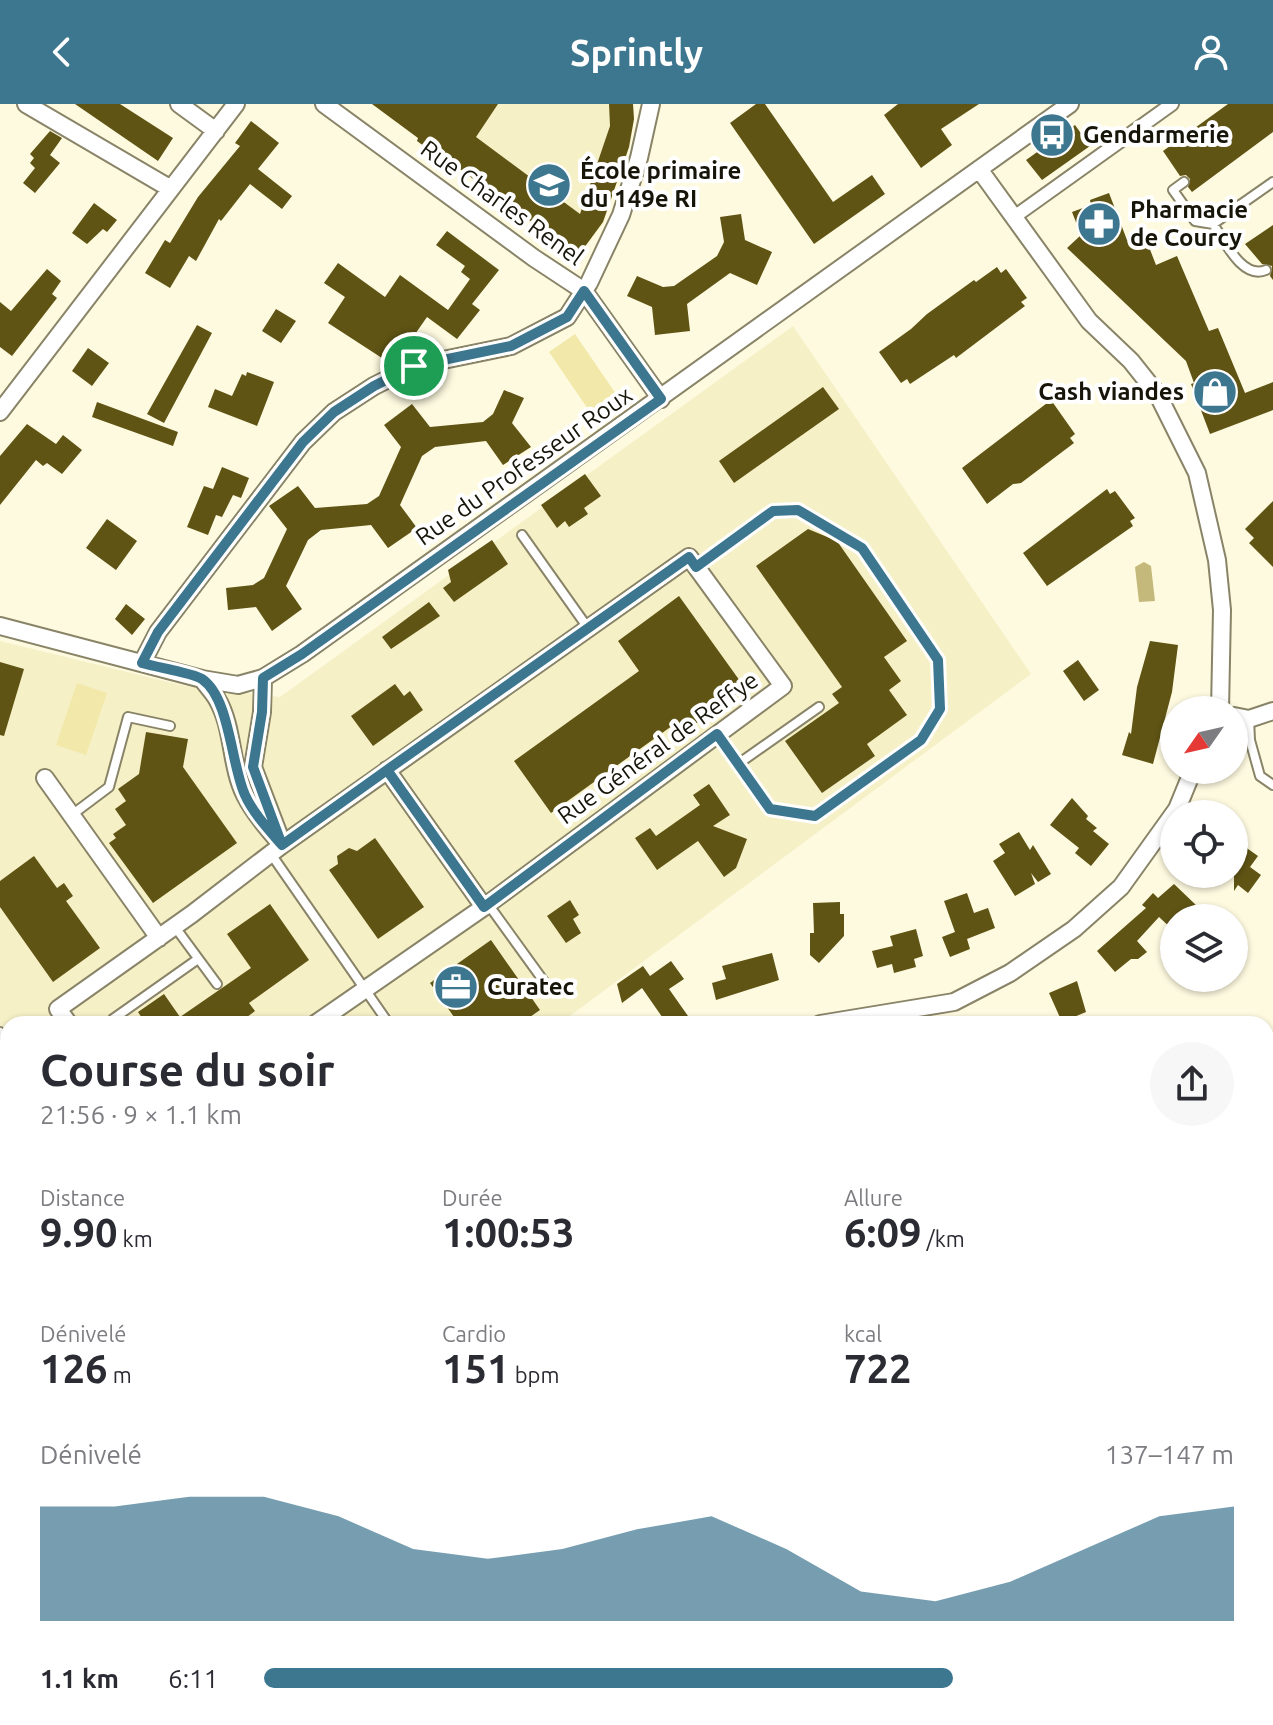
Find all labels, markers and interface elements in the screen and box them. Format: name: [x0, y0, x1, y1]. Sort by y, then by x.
icon: back: [40, 30, 84, 74]
icon: person: [1189, 30, 1233, 74]
text: Sprintly: [570, 32, 703, 73]
bus stop icon: Gendarmerie: [1028, 111, 1076, 159]
place label: Gendarmerie: [1083, 121, 1230, 148]
street label: Rue Charles Renel: [416, 135, 589, 271]
place label: École primaire du 149e RI: [580, 155, 741, 212]
school or university icon: École primaire du 149e RI: [525, 161, 573, 209]
place label: Pharmacie de Courcy: [1130, 196, 1248, 251]
pharmacy icon: Pharmacie de Courcy: [1075, 200, 1123, 248]
pin: [380, 332, 448, 400]
icon: arrive: [392, 344, 436, 388]
shop icon: Cash viandes: [1191, 368, 1239, 416]
place label: Cash viandes: [1038, 378, 1184, 405]
street label: Rue du Professeur Roux: [410, 381, 637, 551]
street label: Rue Général de Reffye: [552, 666, 763, 829]
north arrow: [1160, 696, 1248, 784]
map controls: [1160, 696, 1248, 992]
button: locate: [1160, 800, 1248, 888]
button: layers: [1160, 904, 1248, 992]
office icon: Curatec: [432, 963, 480, 1011]
place label: Curatec: [487, 973, 575, 1000]
button: share: [1150, 1042, 1234, 1126]
text: Course du soir: [40, 1045, 335, 1094]
text: 21:56 · 9 × 1.1 km: [40, 1100, 242, 1129]
text: Distance: [40, 1185, 125, 1210]
text: Durée: [442, 1185, 503, 1210]
text: Allure: [844, 1185, 903, 1210]
text: 9.90: [40, 1210, 118, 1255]
text: 1:00:53: [442, 1210, 574, 1255]
text: 6:09: [844, 1210, 922, 1255]
text: km: [118, 1226, 153, 1251]
text: /km: [922, 1226, 965, 1251]
text: Dénivelé: [40, 1321, 126, 1346]
text: Cardio: [442, 1321, 506, 1346]
text: kcal: [844, 1321, 882, 1346]
text: 126: [40, 1346, 108, 1391]
text: 151: [442, 1346, 510, 1391]
text: 722: [844, 1346, 912, 1391]
text: m: [108, 1362, 132, 1387]
text: bpm: [510, 1362, 559, 1387]
text: Dénivelé: [40, 1440, 142, 1469]
text: 137–147 m: [1105, 1440, 1234, 1469]
text: 1.1 km: [40, 1664, 119, 1693]
text: 6:11: [168, 1664, 218, 1693]

